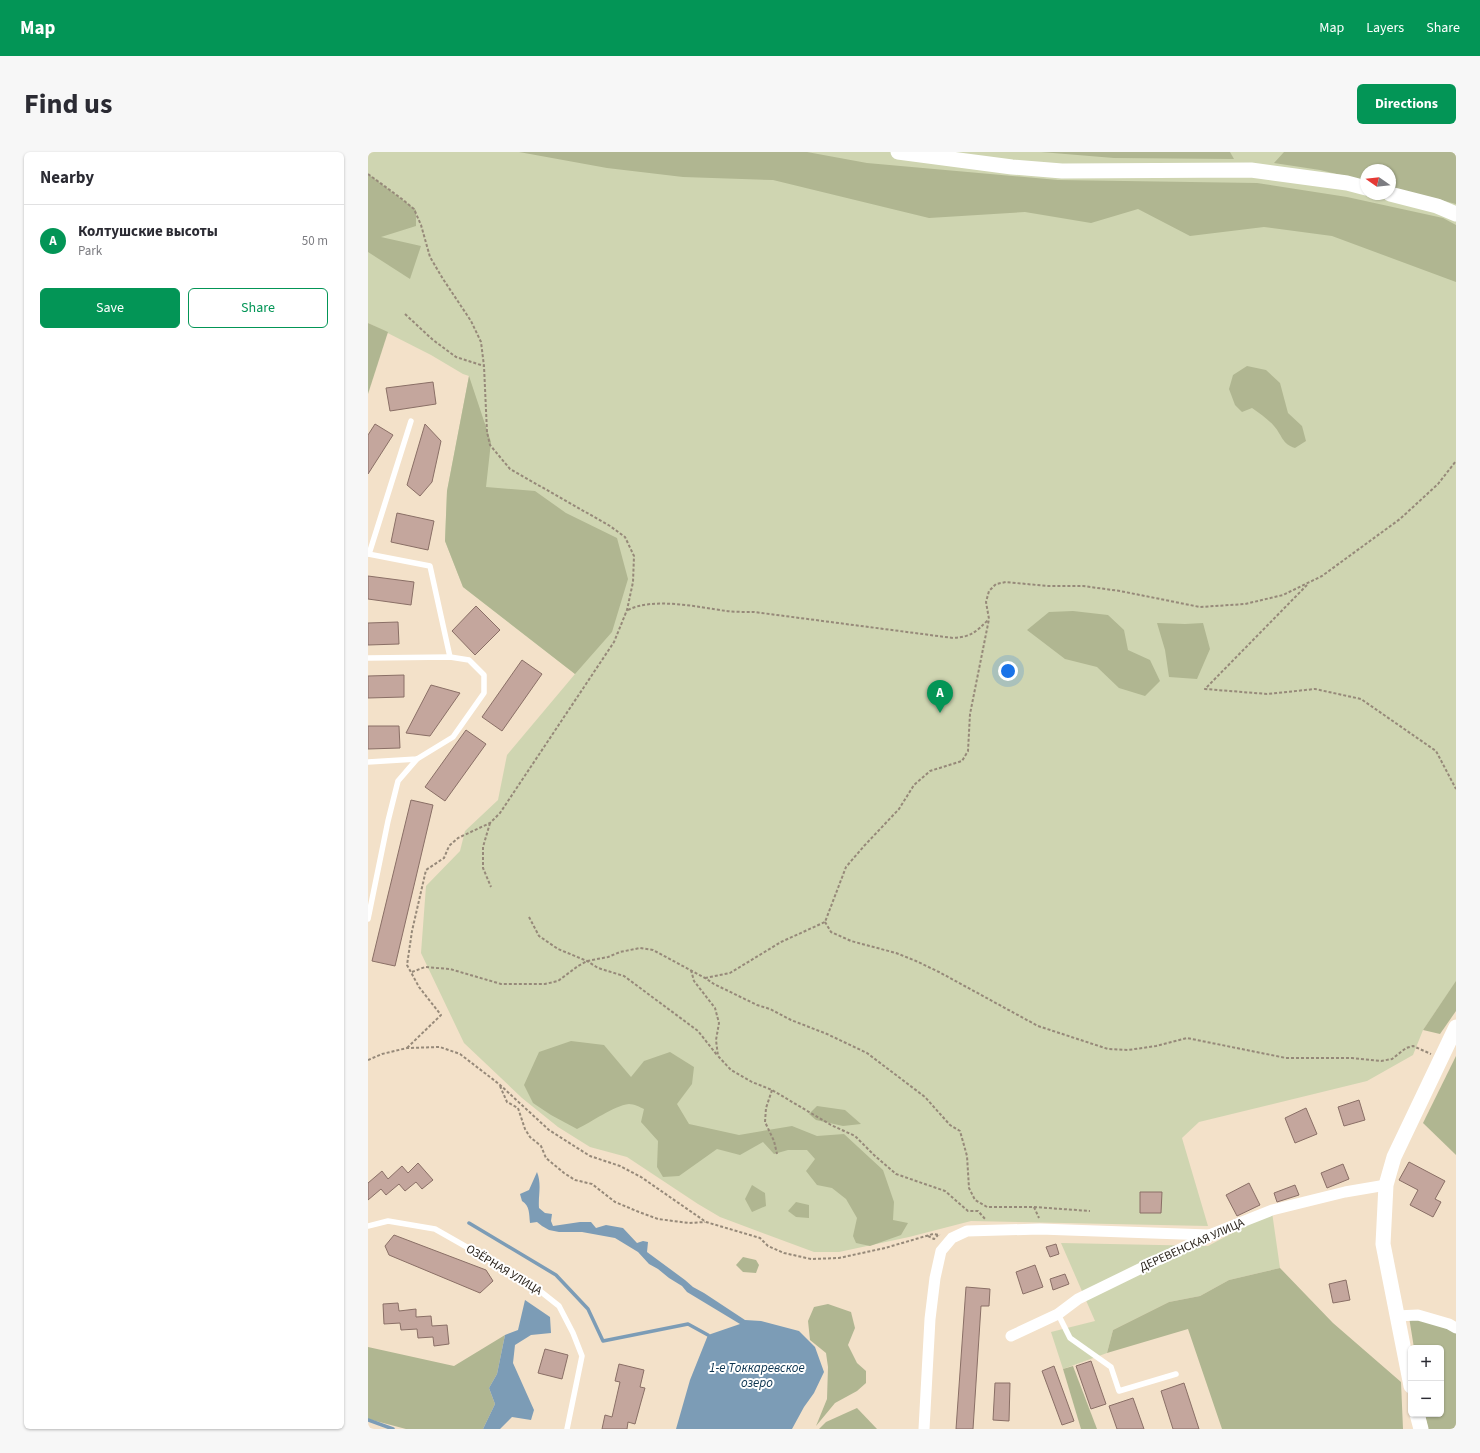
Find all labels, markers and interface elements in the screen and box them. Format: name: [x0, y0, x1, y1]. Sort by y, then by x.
text: Map: [20, 15, 55, 42]
text: Map: [1319, 18, 1344, 38]
text: Layers: [1366, 18, 1404, 38]
text: Share: [1426, 18, 1460, 38]
text: Find us: [24, 84, 112, 124]
button: Directions: [1357, 84, 1456, 124]
north arrow: [1360, 164, 1396, 200]
text: Nearby: [40, 166, 94, 190]
text: Колтушские высоты: [78, 221, 218, 242]
text: A: [49, 232, 57, 250]
text: 50 m: [302, 232, 328, 250]
text: Park: [78, 242, 102, 260]
button: Save: [40, 288, 180, 328]
button: Share: [188, 288, 328, 328]
your location: [998, 661, 1018, 681]
pin: A: [927, 680, 953, 713]
street label: ДЕРЕВЕНСКАЯ УЛИЦА: [1137, 1214, 1248, 1276]
street label: ОЗЁРНАЯ УЛИЦА: [463, 1241, 546, 1300]
map controls: [1408, 1345, 1444, 1417]
button: +: [1408, 1345, 1444, 1381]
water label: 1-е Токкаревское озеро: [709, 1359, 805, 1392]
button: −: [1408, 1381, 1444, 1417]

